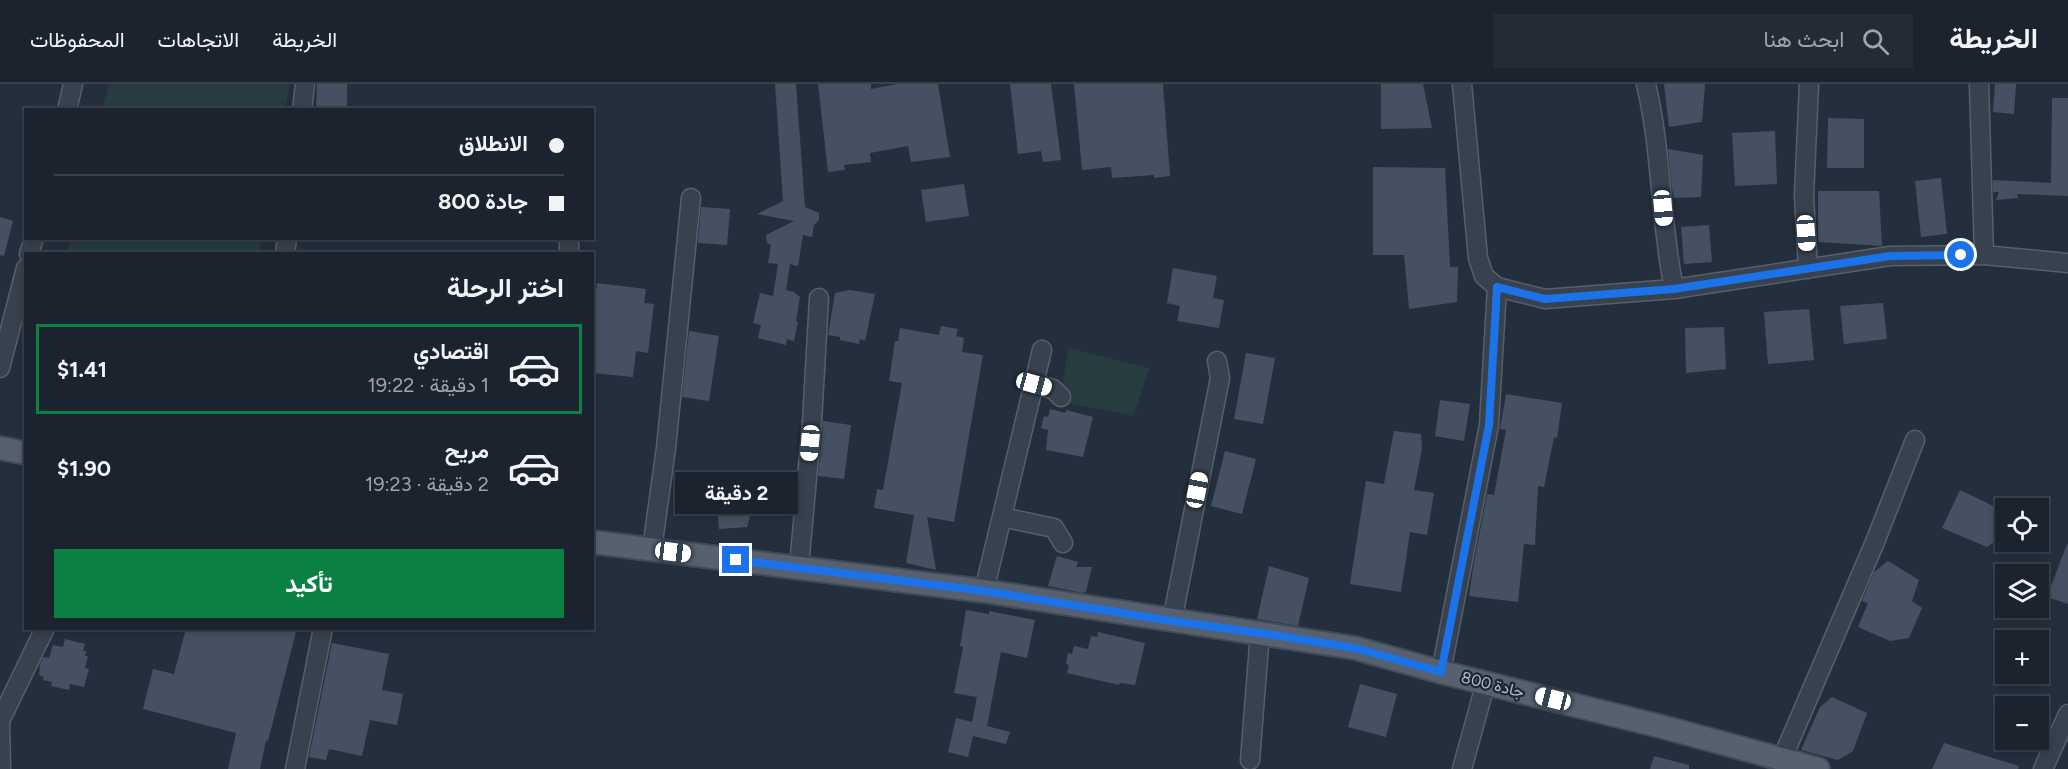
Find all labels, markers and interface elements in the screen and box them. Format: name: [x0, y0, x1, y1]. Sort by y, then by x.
search box: [1493, 14, 1913, 68]
text: الخريطة: [1949, 21, 2038, 55]
icon: search: [1859, 25, 1892, 58]
text: ابحث هنا: [1763, 26, 1844, 53]
text: المحفوظات: [30, 27, 125, 52]
text: الاتجاهات: [158, 27, 239, 52]
text: الخريطة: [272, 27, 337, 52]
text: الانطلاق: [459, 130, 528, 157]
text: جادة 800: [438, 188, 528, 215]
car: [1652, 189, 1674, 227]
car: [1796, 214, 1816, 252]
route start: [1947, 241, 1974, 268]
text: اختر الرحلة: [447, 271, 564, 304]
text: اقتصادي: [413, 338, 489, 365]
icon: car: [507, 342, 561, 396]
text: $1.41: [57, 356, 107, 383]
car: [1014, 371, 1054, 397]
text: 1 دقيقة · 19:22: [368, 373, 489, 397]
car: [799, 424, 821, 462]
text: مريح: [445, 437, 489, 464]
icon: car: [507, 441, 561, 495]
text: $1.90: [57, 455, 111, 482]
car: [1185, 471, 1209, 509]
text: 2 دقيقة · 19:23: [365, 472, 489, 496]
callout: 2 دقيقة: [674, 473, 798, 515]
text: 2 دقيقة: [705, 481, 768, 505]
map controls: [1995, 498, 2049, 750]
button: locate: [1995, 498, 2049, 552]
car: [654, 541, 692, 563]
route end: [722, 546, 749, 573]
button: تأكيد: [54, 549, 564, 618]
button: layers: [1995, 564, 2049, 618]
button: +: [1995, 630, 2049, 684]
street label: جادة 800: [1459, 667, 1527, 702]
car: [1533, 686, 1573, 712]
button: −: [1995, 696, 2049, 750]

